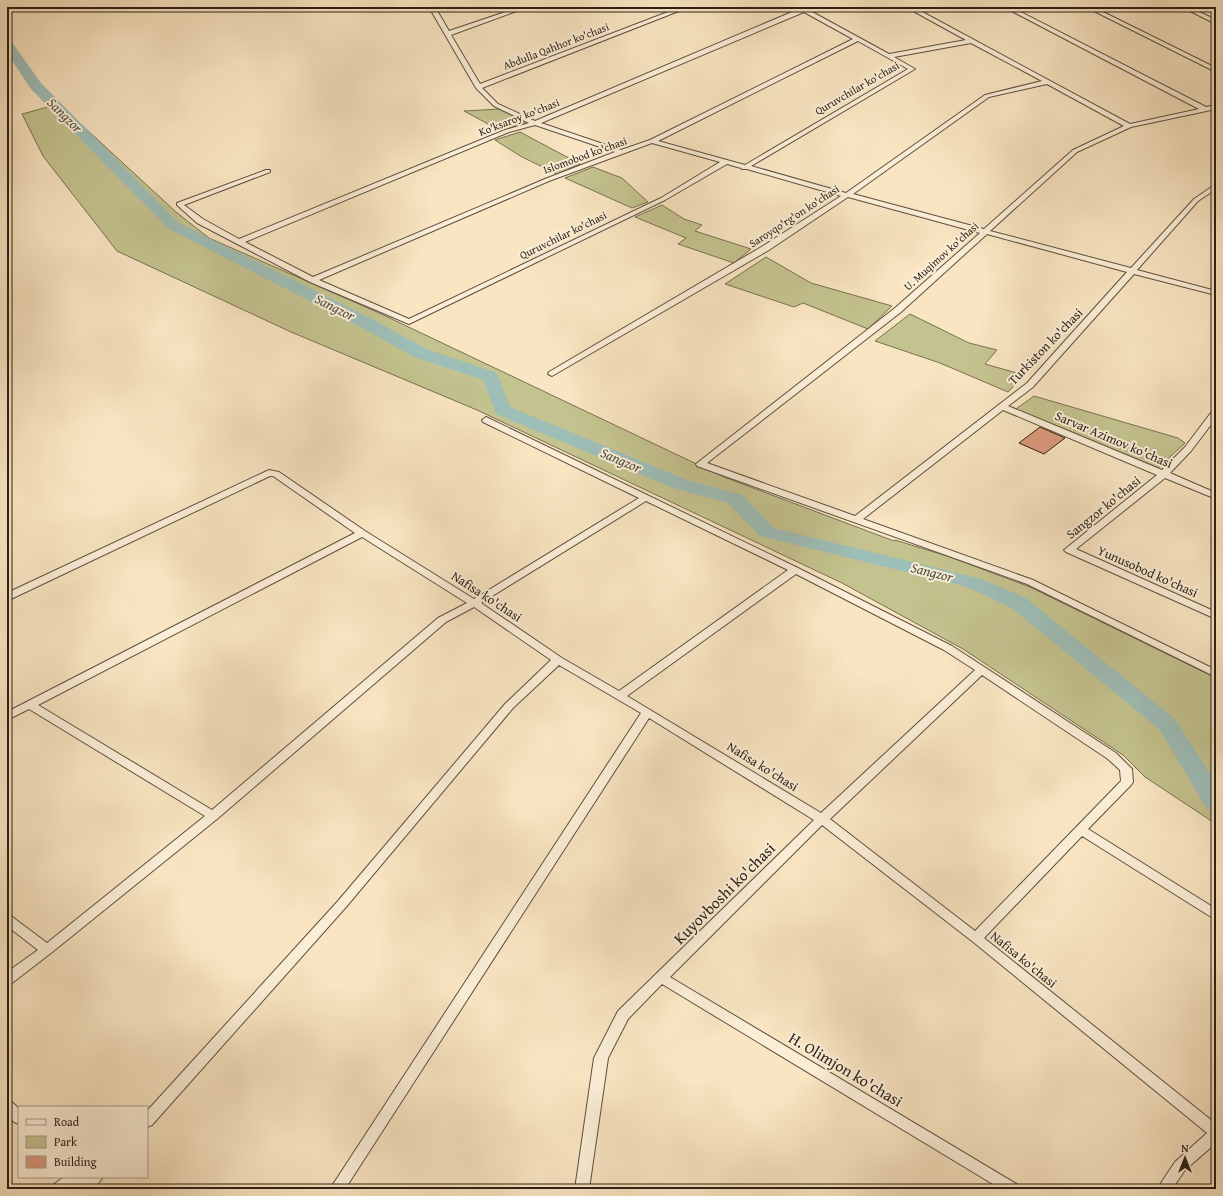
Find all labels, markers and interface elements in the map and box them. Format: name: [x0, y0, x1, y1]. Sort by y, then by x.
street label: Abdulla Qahhor ko'chasi: [501, 18, 611, 74]
street label: Quruvchilar ko'chasi: [812, 57, 902, 119]
water label: Sangzor: [43, 93, 88, 138]
street label: Ko'ksaroy ko'chasi: [476, 94, 562, 140]
street label: Islomobod ko'chasi: [541, 132, 629, 178]
street label: Saroyqo'rg'on ko'chasi: [746, 181, 842, 251]
street label: Quruvchilar ko'chasi: [517, 207, 609, 263]
street label: U. Muqimov ko'chasi: [900, 218, 982, 294]
water label: Sangzor: [311, 288, 359, 326]
street label: Turkiston ko'chasi: [1004, 303, 1087, 389]
street label: Sarvar Azimov ko'chasi: [1052, 406, 1176, 473]
water label: Sangzor: [597, 442, 645, 478]
street label: Sangzor ko'chasi: [1062, 471, 1145, 543]
street label: Yunusobod ko'chasi: [1094, 541, 1201, 602]
water label: Sangzor: [909, 557, 956, 587]
street label: Nafisa ko'chasi: [448, 566, 526, 627]
street label: Nafisa ko'chasi: [723, 737, 802, 796]
street label: Kuyovboshi ko'chasi: [668, 836, 781, 949]
street label: Nafisa ko'chasi: [986, 927, 1061, 992]
street label: H. Olimjon ko'chasi: [784, 1025, 908, 1113]
legend: [18, 1106, 148, 1178]
text: Road: [54, 1113, 80, 1130]
text: Park: [54, 1133, 78, 1150]
north arrow: [1165, 1138, 1205, 1178]
text: N: [1181, 1140, 1189, 1156]
text: Building: [54, 1153, 97, 1170]

